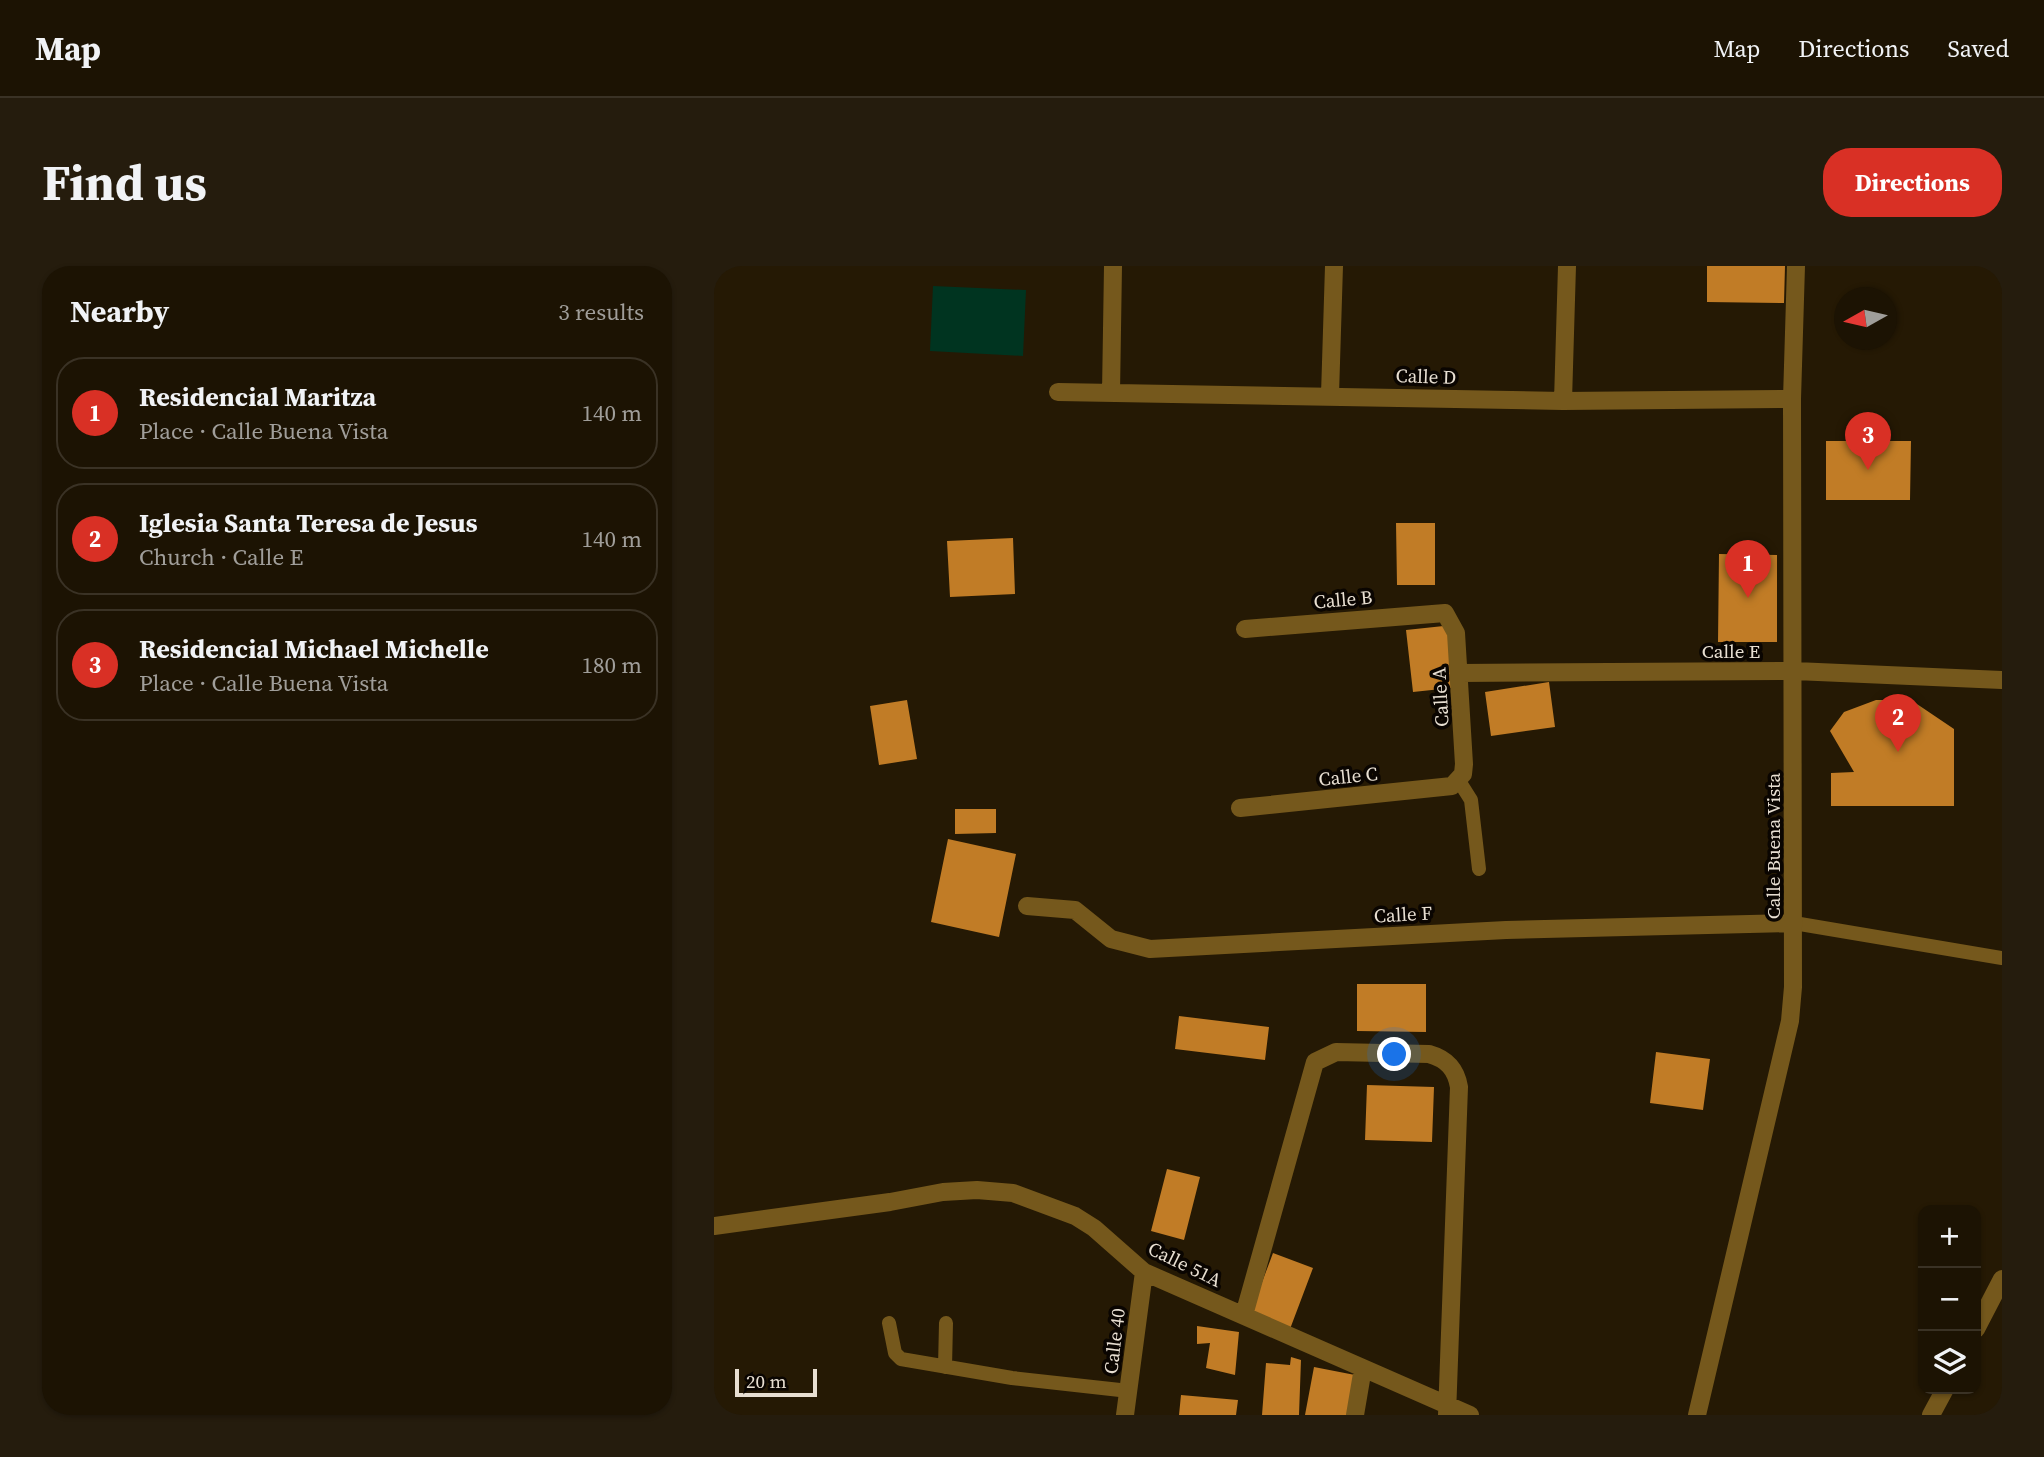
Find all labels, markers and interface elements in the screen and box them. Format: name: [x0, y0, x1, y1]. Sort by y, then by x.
text: Map: [35, 26, 101, 71]
text: Map: [1713, 32, 1760, 65]
text: Directions: [1798, 32, 1909, 65]
text: Saved: [1947, 32, 2009, 65]
button: Directions: [1823, 148, 2002, 217]
text: Find us: [42, 149, 207, 216]
north arrow: [1834, 287, 1897, 350]
text: Nearby: [70, 291, 169, 332]
text: 3 results: [558, 296, 644, 328]
street label: Calle D: [1395, 362, 1457, 390]
text: Residencial Maritza: [139, 379, 376, 415]
text: 1: [89, 397, 101, 429]
text: 140 m: [581, 397, 642, 429]
pin: 3: [1845, 412, 1891, 470]
text: Place · Calle Buena Vista: [139, 415, 389, 447]
text: Iglesia Santa Teresa de Jesus: [139, 505, 478, 541]
text: 2: [89, 523, 101, 555]
text: 140 m: [581, 523, 642, 555]
pin: 1: [1725, 540, 1771, 598]
text: Church · Calle E: [139, 541, 303, 573]
street label: Calle B: [1312, 583, 1374, 615]
text: Residencial Michael Michelle: [139, 631, 489, 667]
street label: Calle E: [1702, 638, 1760, 664]
text: 3: [89, 649, 101, 681]
text: 180 m: [581, 649, 642, 681]
street label: Calle A: [1425, 666, 1455, 727]
text: Place · Calle Buena Vista: [139, 667, 389, 699]
pin: 2: [1875, 694, 1921, 752]
street label: Calle C: [1317, 760, 1379, 792]
street label: Calle Buena Vista: [1760, 773, 1786, 919]
street label: Calle F: [1373, 899, 1433, 929]
your location: [1377, 1037, 1411, 1071]
map controls: [1918, 1205, 1981, 1394]
button: +: [1918, 1205, 1981, 1268]
street label: Calle 51A: [1144, 1235, 1226, 1293]
button: −: [1918, 1268, 1981, 1331]
street label: Calle 40: [1097, 1307, 1131, 1375]
button: layers: [1918, 1331, 1981, 1394]
scale bar: [735, 1366, 817, 1398]
text: 20 m: [746, 1368, 787, 1394]

